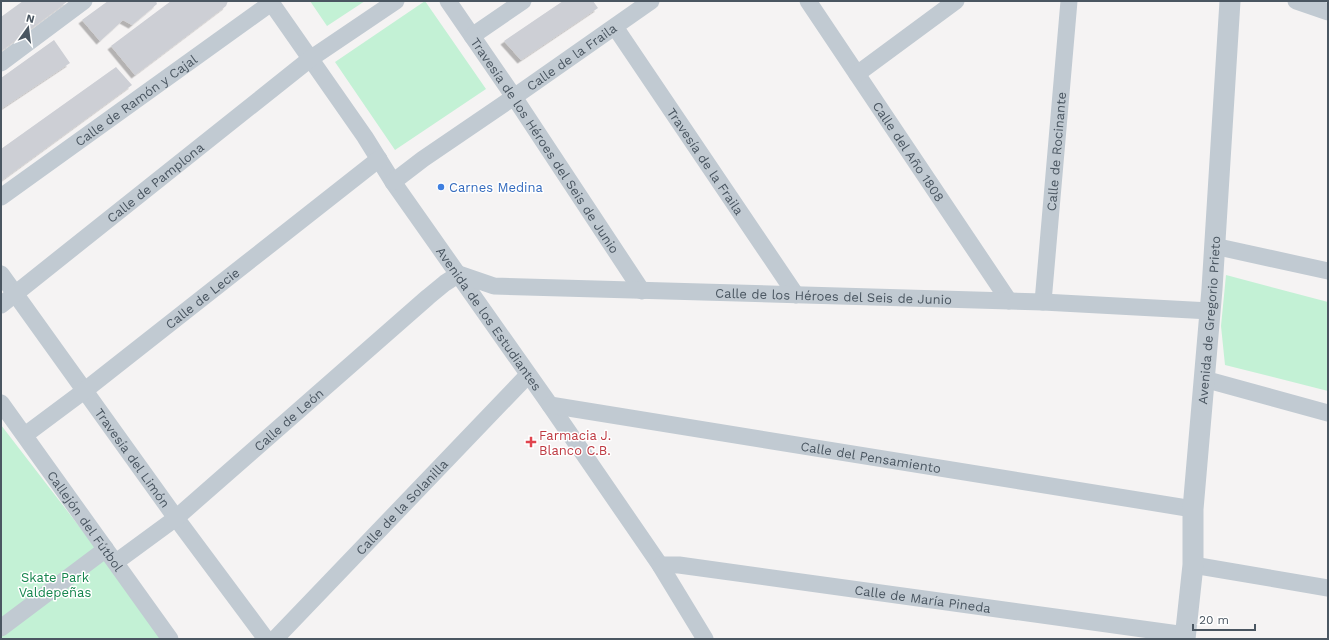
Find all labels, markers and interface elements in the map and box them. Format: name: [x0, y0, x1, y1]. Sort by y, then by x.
north arrow: [8, 8, 48, 48]
text: N: [25, 11, 36, 26]
street label: Calle de la Fraila: [524, 20, 620, 94]
street label: Travesía de los Héroes del Seis de Junio: [467, 35, 622, 256]
street label: Calle de Ramón y Cajal: [72, 52, 200, 149]
street label: Calle de Rocinante: [1044, 91, 1069, 212]
street label: Calle del Año 1808: [869, 99, 947, 205]
street label: Travesía de la Fraila: [664, 105, 747, 218]
street label: Calle de Pamplona: [104, 139, 207, 226]
place label: Carnes Medina: [449, 180, 544, 195]
marker: Carnes Medina: [436, 182, 446, 192]
street label: Avenida de Gregorio Prieto: [1195, 235, 1223, 405]
street label: Avenida de los Estudiantes: [433, 244, 545, 394]
street label: Calle de Lecie: [163, 265, 242, 332]
street label: Calle de los Héroes del Seis de Junio: [715, 285, 952, 307]
street label: Calle de León: [251, 385, 327, 454]
street label: Travesía del Limón: [92, 405, 173, 510]
place label: Farmacia J. Blanco C.B.: [539, 428, 611, 458]
marker: Farmacia J. Blanco C.B.: [526, 437, 536, 447]
street label: Calle del Pensamiento: [799, 439, 942, 476]
street label: Calle de la Solanilla: [353, 456, 451, 558]
street label: Callejón del Fútbol: [44, 468, 126, 574]
park label: Skate Park Valdepeñas: [19, 570, 91, 600]
street label: Calle de María Pineda: [853, 582, 992, 616]
scale bar: [1193, 606, 1255, 632]
text: 20 m: [1199, 613, 1229, 627]

